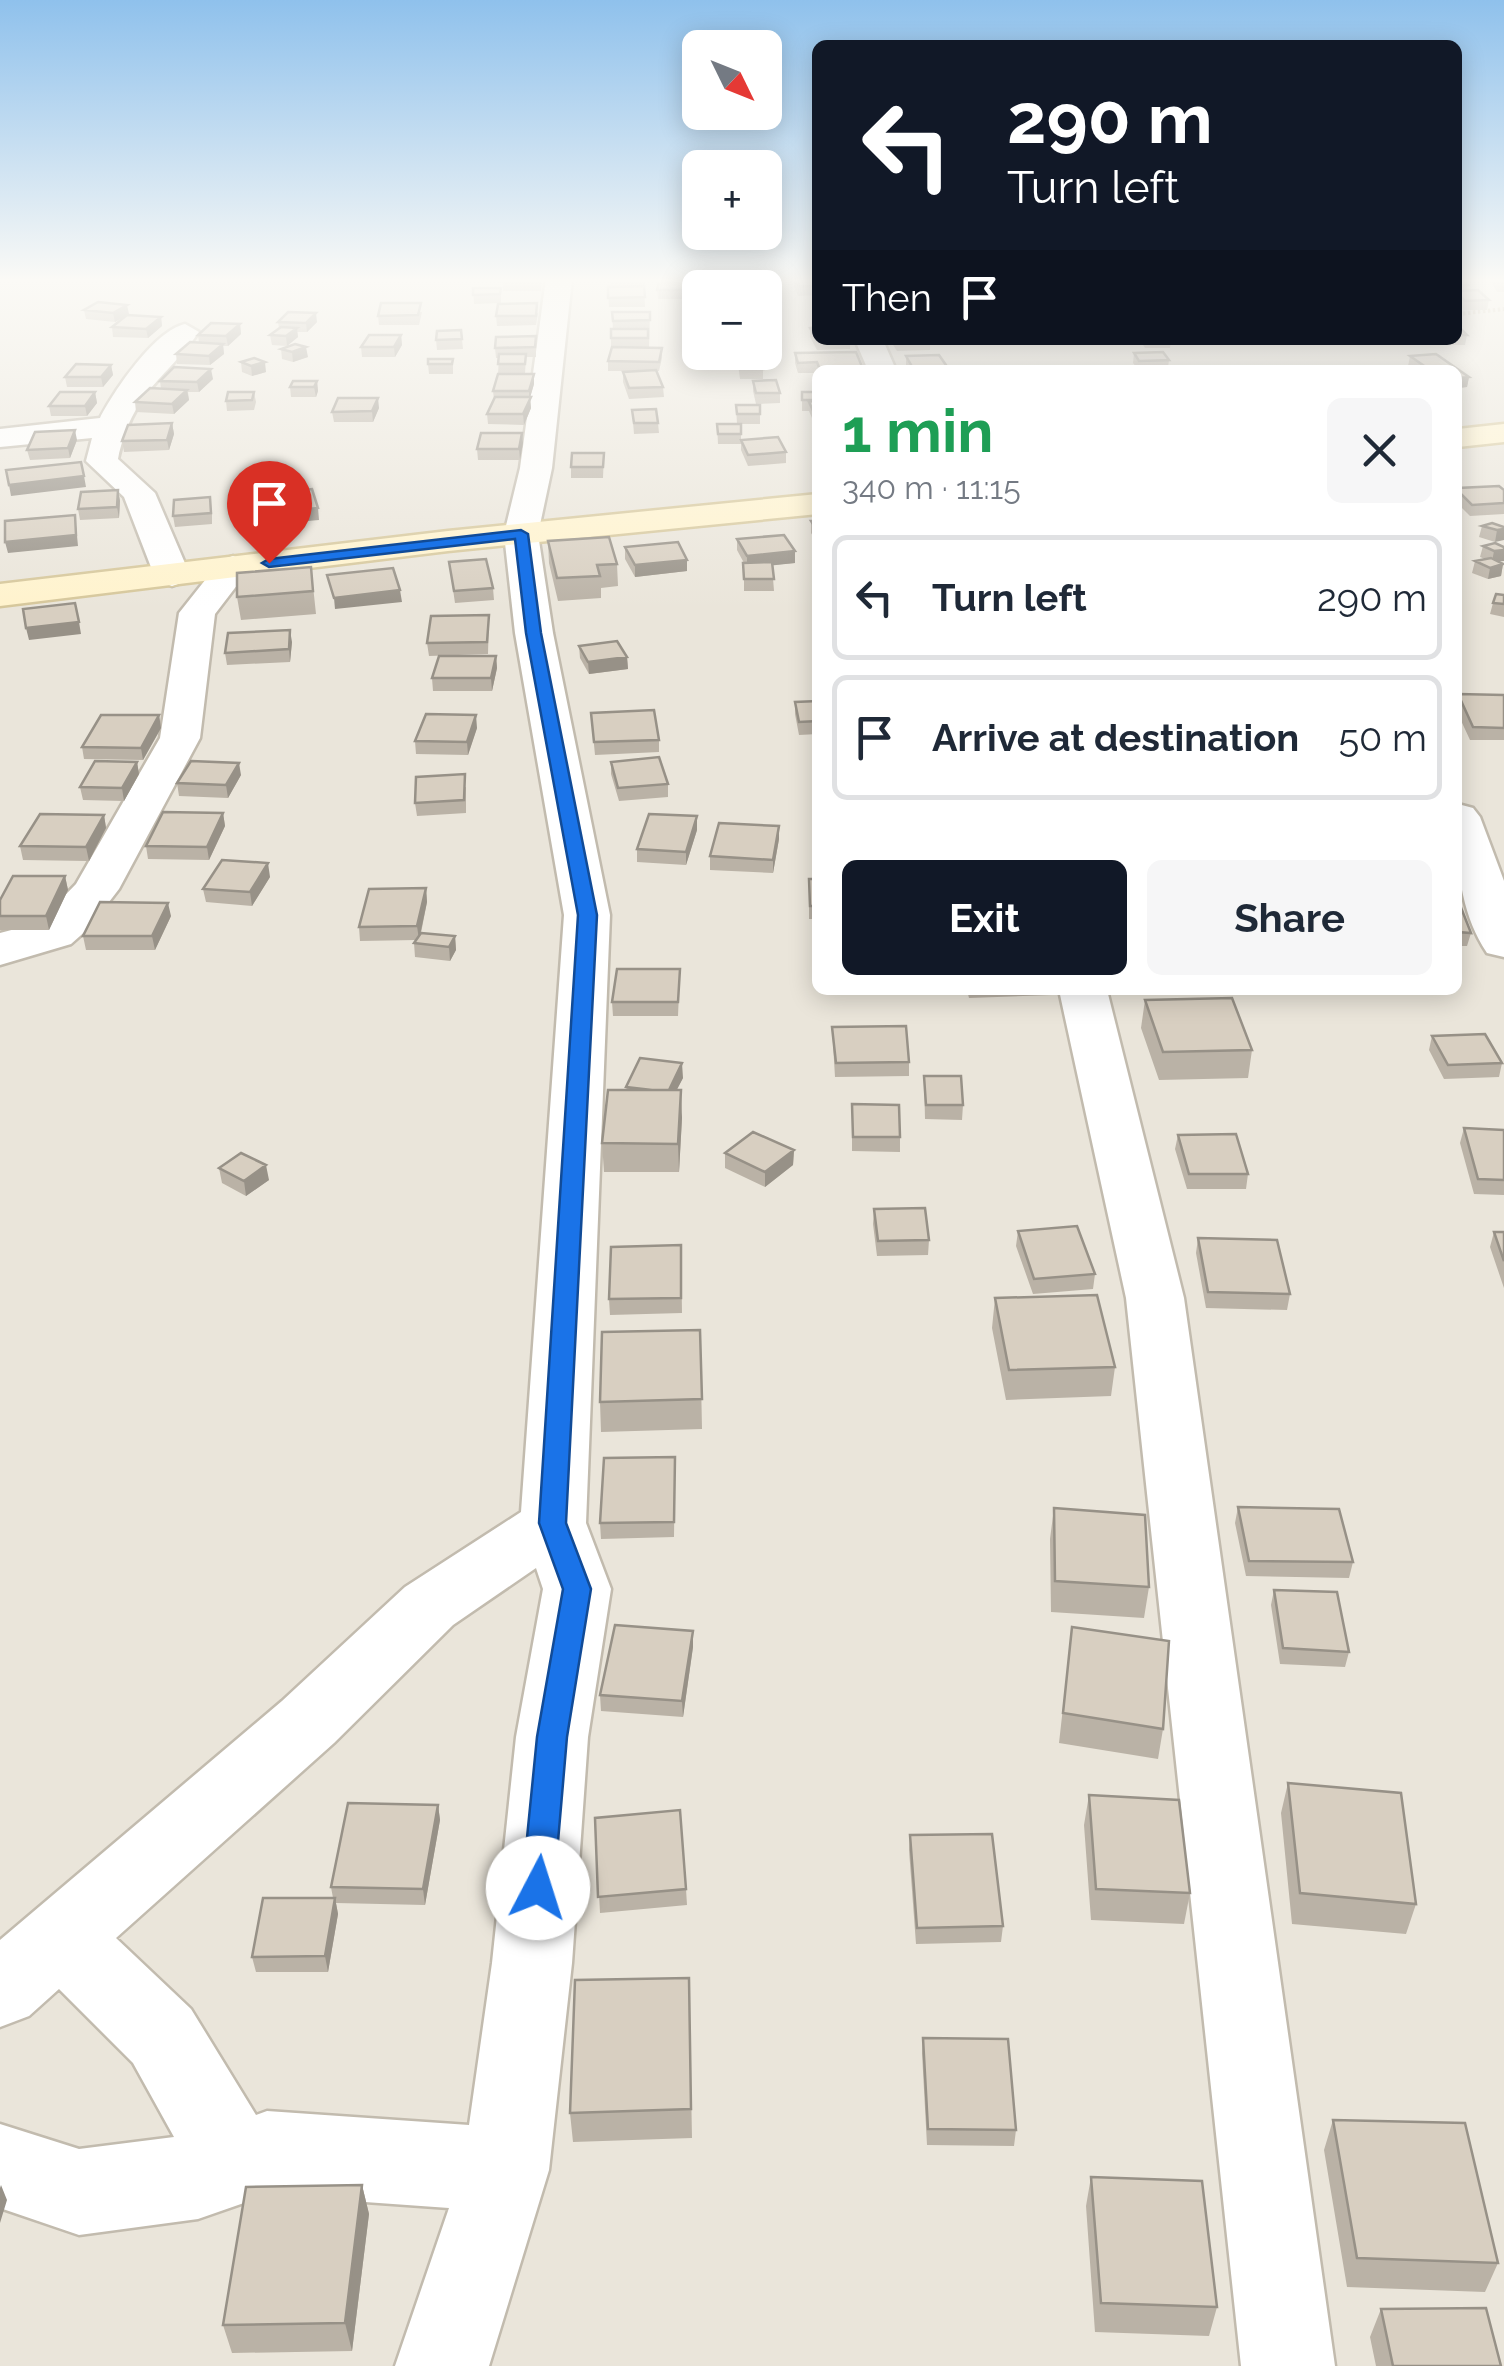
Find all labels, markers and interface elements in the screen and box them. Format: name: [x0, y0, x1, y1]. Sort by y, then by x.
north arrow: [682, 30, 782, 130]
map controls: [682, 30, 782, 370]
text: 290 m: [1007, 77, 1213, 159]
icon: left: [842, 80, 972, 210]
button: +: [682, 150, 782, 250]
text: Turn left: [1007, 161, 1179, 214]
button: −: [682, 270, 782, 370]
icon: arrive: [952, 270, 1007, 325]
text: Then: [842, 275, 932, 320]
text: 1 min: [842, 396, 993, 466]
button: close: [1327, 398, 1432, 503]
pin: [227, 461, 312, 564]
text: 340 m · 11:15: [842, 469, 1021, 506]
icon: arrive: [242, 476, 297, 531]
icon: left: [847, 570, 902, 625]
text: Turn left: [932, 575, 1087, 620]
text: 290 m: [1317, 575, 1427, 620]
icon: arrive: [847, 710, 902, 765]
text: Arrive at destination: [932, 715, 1299, 760]
text: 50 m: [1338, 715, 1427, 760]
button: Exit: [842, 860, 1127, 975]
button: Share: [1147, 860, 1432, 975]
position arrow: [486, 1836, 590, 1940]

